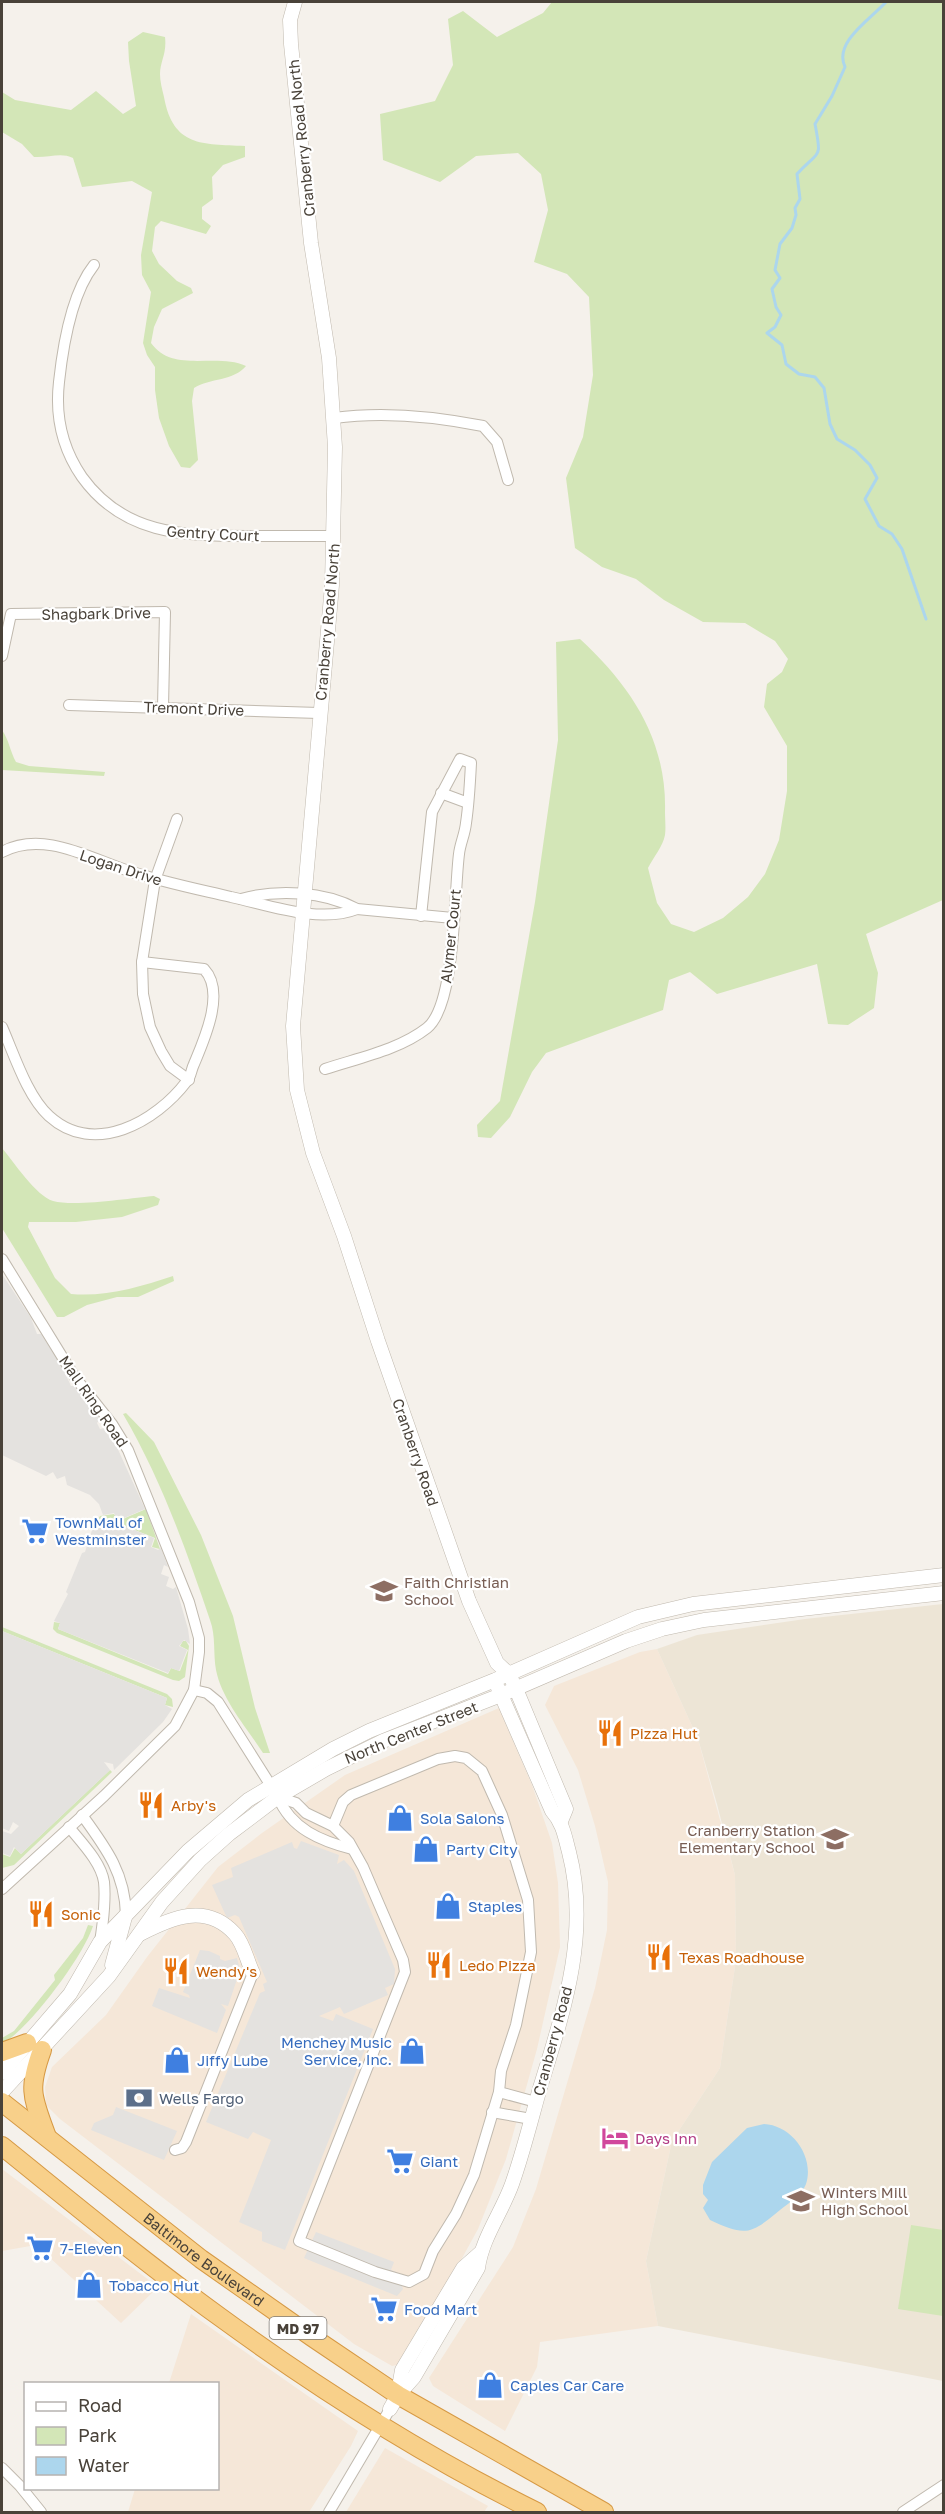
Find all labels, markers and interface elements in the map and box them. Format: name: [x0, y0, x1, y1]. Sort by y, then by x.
street label: Cranberry Road North: [284, 58, 318, 218]
street label: Gentry Court: [166, 522, 260, 544]
street label: Cranberry Road North: [311, 542, 343, 702]
street label: Shagbark Drive: [41, 603, 151, 623]
street label: Tremont Drive: [143, 697, 245, 719]
street label: Logan Drive: [78, 845, 165, 889]
street label: Alymer Court: [436, 888, 464, 984]
street label: Mall Ring Road: [56, 1352, 132, 1450]
street label: Cranberry Road: [389, 1396, 443, 1508]
place label: TownMall of Westminster: [55, 1513, 147, 1548]
supermarket icon: TownMall of Westminster: [20, 1516, 50, 1546]
place label: Faith Christian School: [404, 1573, 509, 1608]
school or university icon: Faith Christian School: [369, 1576, 399, 1606]
street label: North Center Street: [342, 1697, 480, 1767]
restaurant icon: Pizza Hut: [595, 1718, 625, 1748]
place label: Pizza Hut: [630, 1724, 698, 1742]
restaurant icon: Arby's: [136, 1790, 166, 1820]
place label: Arby's: [171, 1796, 216, 1814]
shop icon: Sola Salons: [385, 1803, 415, 1833]
place label: Sola Salons: [420, 1809, 505, 1827]
place label: Cranberry Station Elementary School: [679, 1821, 815, 1856]
school or university icon: Cranberry Station Elementary School: [820, 1824, 850, 1854]
shop icon: Party City: [411, 1834, 441, 1864]
place label: Party City: [446, 1840, 518, 1858]
shop icon: Staples: [433, 1891, 463, 1921]
place label: Staples: [468, 1897, 522, 1915]
restaurant icon: Sonic: [26, 1899, 56, 1929]
place label: Sonic: [61, 1905, 101, 1923]
restaurant icon: Texas Roadhouse: [644, 1942, 674, 1972]
place label: Texas Roadhouse: [679, 1948, 805, 1966]
restaurant icon: Ledo Pizza: [424, 1950, 454, 1980]
restaurant icon: Wendy's: [161, 1956, 191, 1986]
place label: Ledo Pizza: [459, 1956, 536, 1974]
place label: Wendy's: [196, 1962, 257, 1980]
street label: Cranberry Road: [529, 1984, 575, 2098]
place label: Menchey Music Service, Inc.: [281, 2033, 392, 2068]
shop icon: Menchey Music Service, Inc.: [397, 2036, 427, 2066]
shop icon: Jiffy Lube: [162, 2045, 192, 2075]
place label: Jiffy Lube: [197, 2051, 268, 2069]
bank icon: Wells Fargo: [124, 2083, 154, 2113]
place label: Wells Fargo: [159, 2089, 244, 2107]
hotel icon: Days Inn: [600, 2123, 630, 2153]
place label: Days Inn: [635, 2129, 697, 2147]
supermarket icon: Giant: [385, 2146, 415, 2176]
place label: Giant: [420, 2152, 458, 2170]
place label: Winters Mill High School: [821, 2183, 909, 2218]
school or university icon: Winters Mill High School: [786, 2186, 816, 2216]
street label: Baltimore Boulevard: [140, 2208, 268, 2310]
supermarket icon: 7-Eleven: [25, 2233, 55, 2263]
place label: 7-Eleven: [60, 2239, 122, 2257]
shop icon: Tobacco Hut: [74, 2270, 104, 2300]
place label: Tobacco Hut: [109, 2276, 199, 2294]
supermarket icon: Food Mart: [369, 2294, 399, 2324]
place label: Food Mart: [404, 2300, 477, 2318]
road number: MD 97: [270, 2317, 326, 2339]
shop icon: Caples Car Care: [475, 2370, 505, 2400]
place label: Caples Car Care: [510, 2376, 625, 2394]
legend: [24, 2382, 219, 2490]
text: Road: [78, 2394, 122, 2416]
text: Park: [78, 2424, 117, 2446]
text: Water: [78, 2454, 129, 2476]

